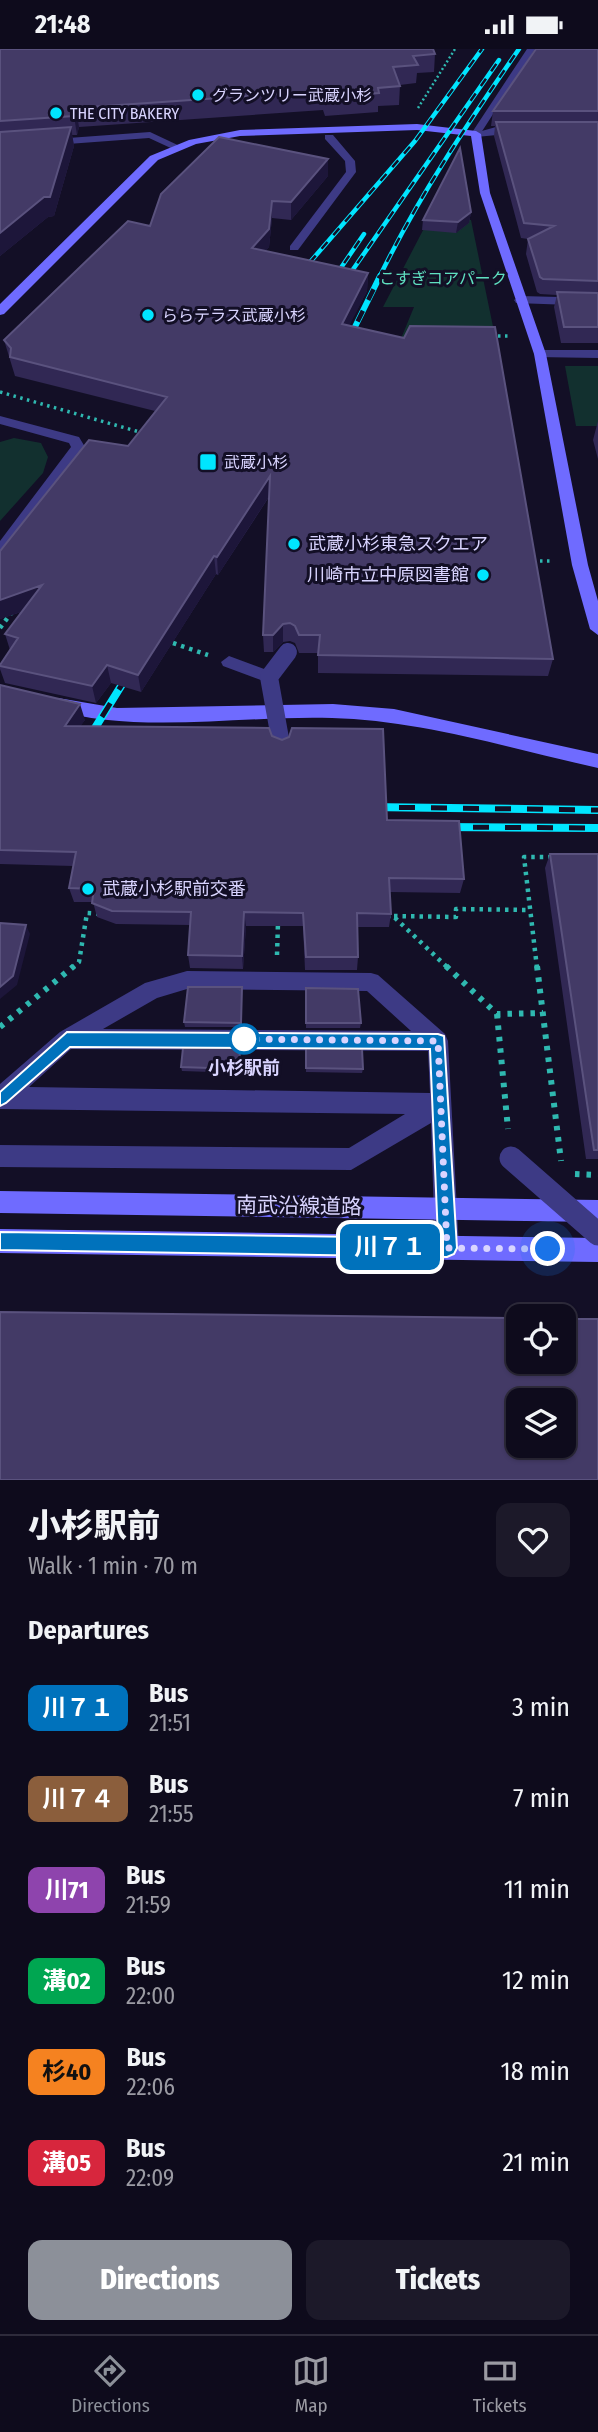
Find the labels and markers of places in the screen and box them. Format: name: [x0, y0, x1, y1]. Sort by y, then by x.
place label: グランツリー武蔵小杉: [212, 86, 372, 105]
marker: グランツリー武蔵小杉: [190, 87, 206, 103]
place label: THE CITY BAKERY: [70, 104, 179, 123]
marker: THE CITY BAKERY: [48, 105, 64, 121]
place label: ららテラス武蔵小杉: [162, 306, 306, 325]
marker: ららテラス武蔵小杉: [140, 307, 156, 323]
marker: 武蔵小杉: [198, 452, 218, 472]
place label: 武蔵小杉: [224, 453, 288, 472]
place label: 武蔵小杉東急スクエア: [308, 533, 488, 555]
marker: 武蔵小杉東急スクエア: [286, 536, 302, 552]
place label: 川崎市立中原図書館: [307, 564, 469, 586]
marker: 川崎市立中原図書館: [475, 567, 491, 583]
place label: 武蔵小杉駅前交番: [102, 878, 246, 900]
marker: 武蔵小杉駅前交番: [80, 881, 96, 897]
marker: 小杉駅前: [229, 1024, 259, 1054]
place label: 小杉駅前: [208, 1057, 280, 1079]

